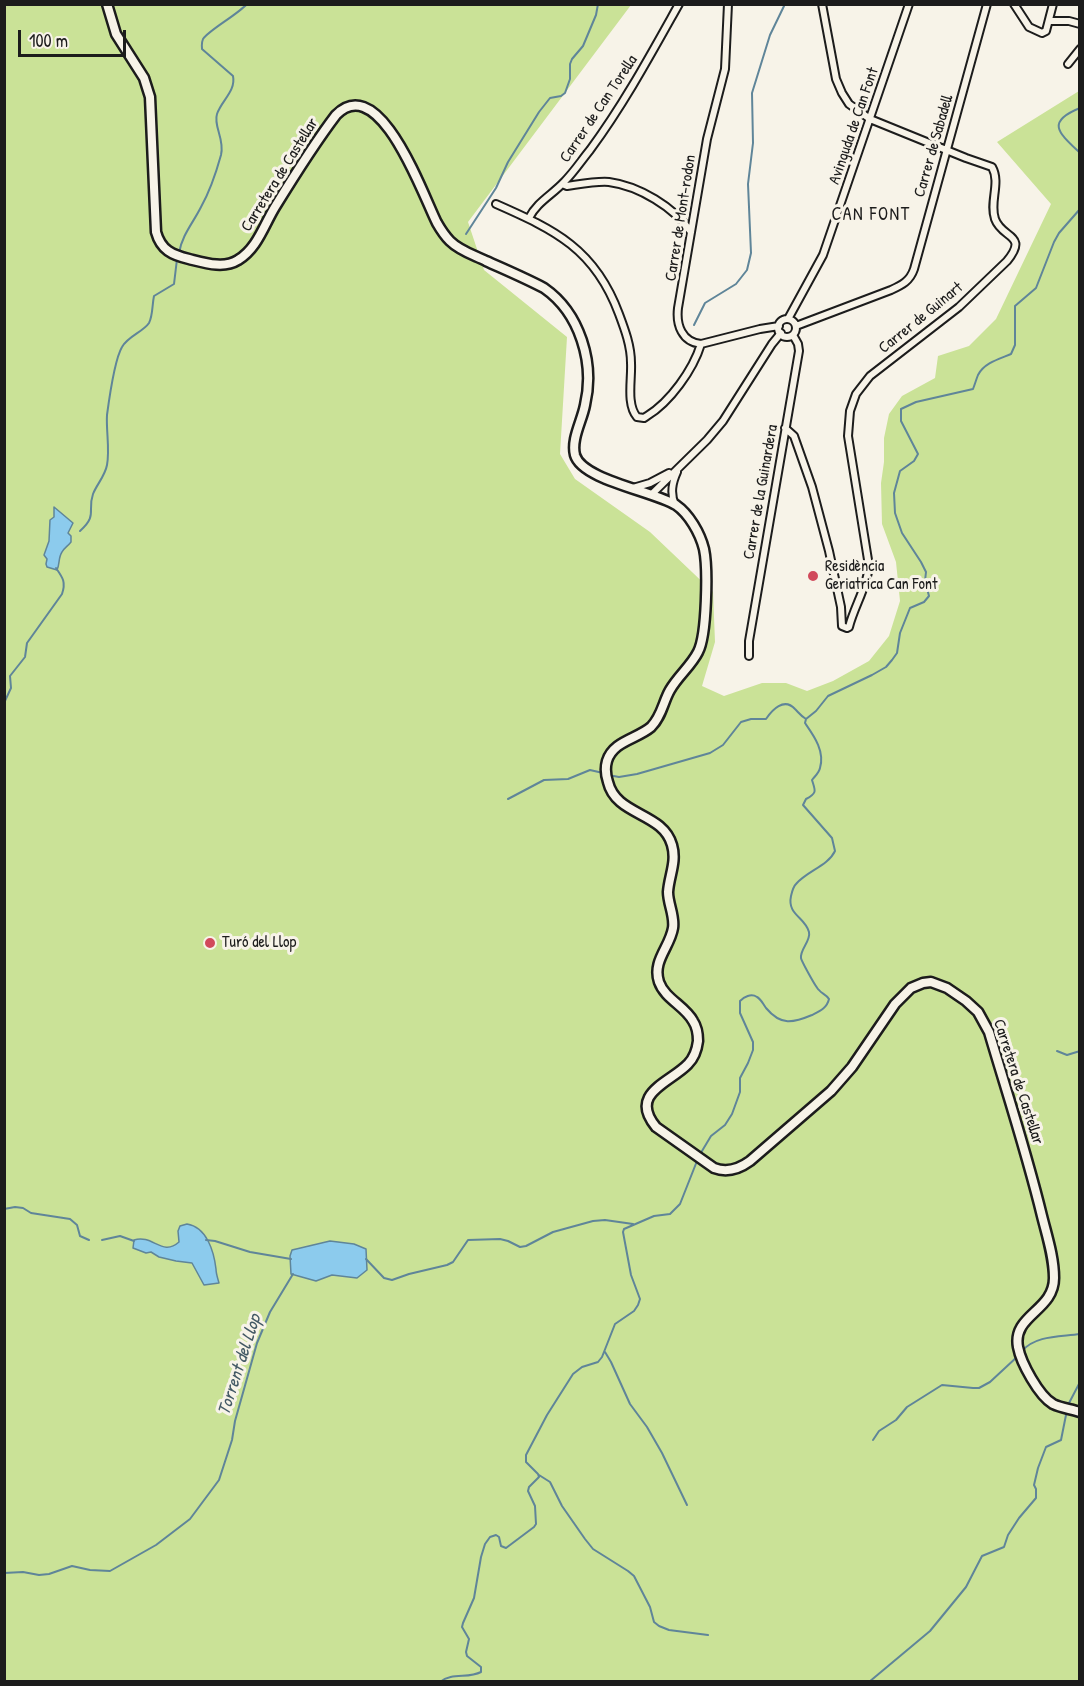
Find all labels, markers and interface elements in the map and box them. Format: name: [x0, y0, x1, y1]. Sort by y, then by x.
scale bar: [21, 18, 129, 56]
text: 100 m: [29, 28, 68, 53]
street label: Carrer de Can Torella: [556, 52, 642, 166]
street label: Avinguda de Can Font: [825, 65, 883, 187]
street label: Carrer de Sabadell: [910, 92, 958, 200]
street label: Carretera de Castellar: [237, 115, 323, 235]
street label: Carrer de Mont-rodon: [662, 154, 700, 282]
district label: CAN FONT: [831, 204, 911, 226]
street label: Carrer de Guinart: [875, 278, 967, 358]
street label: Carrer de la Guinardera: [740, 423, 782, 561]
place label: Residència Geriatrica Can Font: [825, 557, 938, 595]
marker: Residència Geriatrica Can Font: [806, 569, 820, 583]
place label: Turó del Llop: [222, 933, 296, 953]
marker: Turó del Llop: [203, 936, 217, 950]
street label: Carretera de Castellar: [989, 1017, 1047, 1147]
water label: Torrent del Llop: [214, 1312, 266, 1418]

